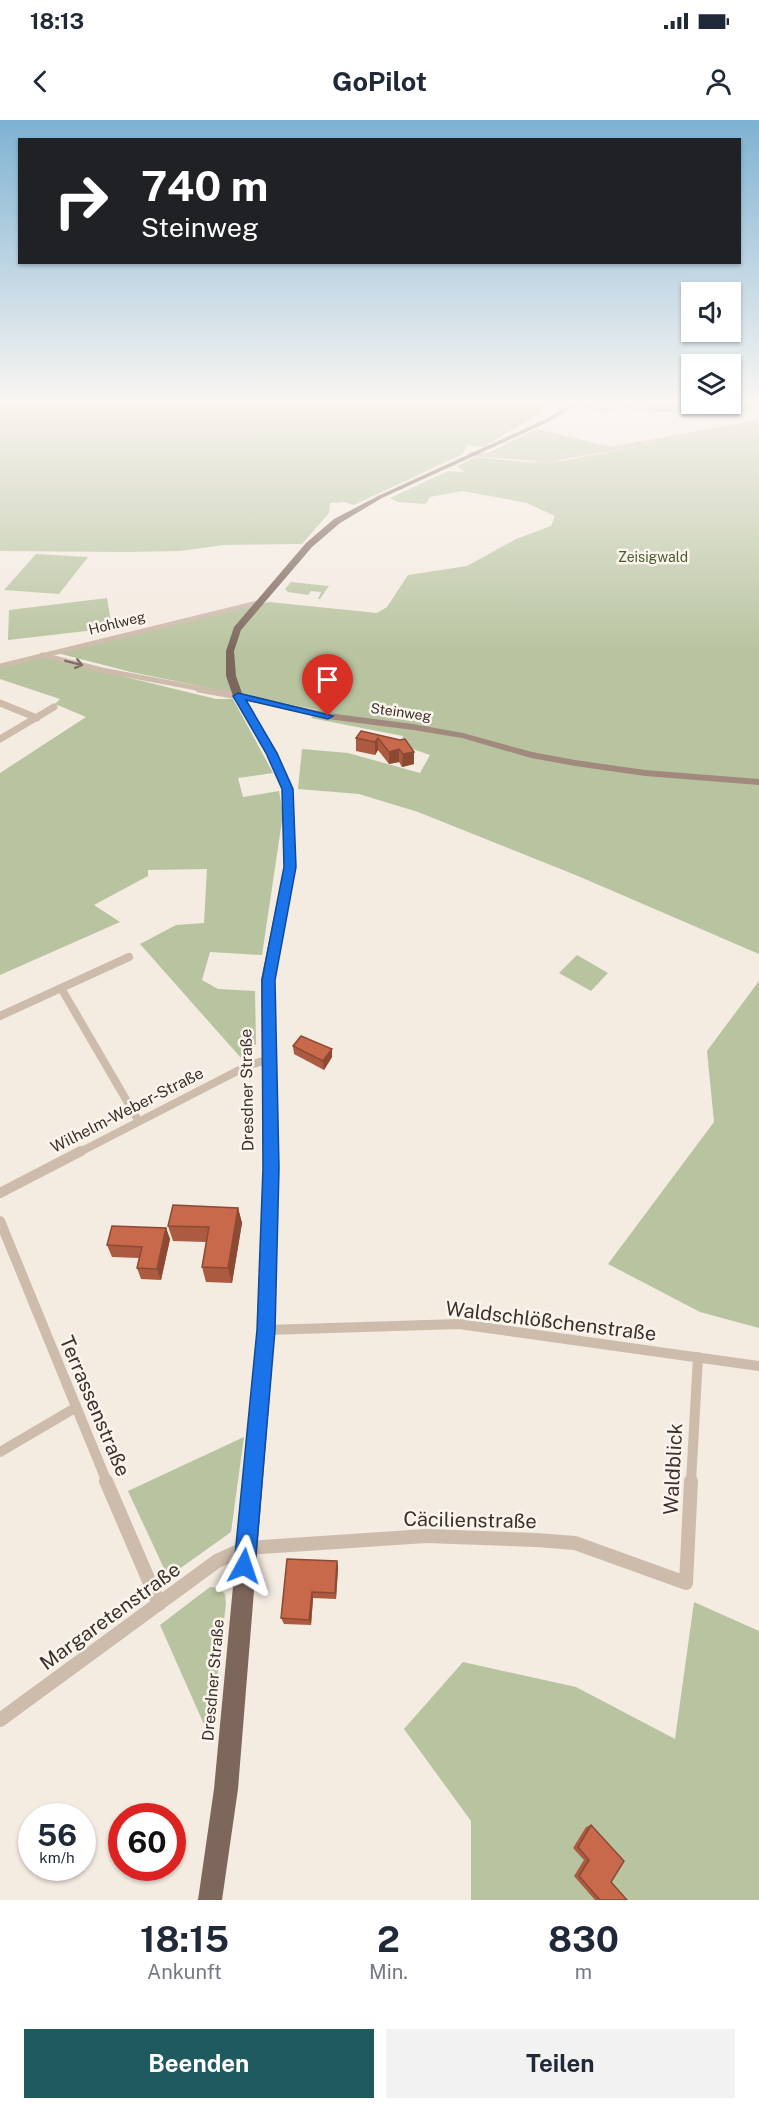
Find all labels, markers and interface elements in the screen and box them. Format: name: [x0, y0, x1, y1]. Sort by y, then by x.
text: 18:13: [30, 8, 84, 34]
icon: back: [24, 65, 57, 98]
text: GoPilot: [332, 65, 427, 97]
icon: person: [702, 65, 735, 98]
text: 740 m: [141, 161, 268, 210]
icon: right: [42, 162, 120, 240]
text: Steinweg: [141, 211, 259, 243]
map controls: [681, 282, 741, 414]
button: sound: [681, 282, 741, 342]
button: layers: [681, 354, 741, 414]
park label: Zeisigwald: [618, 549, 688, 565]
street label: Hohlweg: [87, 608, 147, 638]
pin: [302, 654, 353, 716]
one-way arrow: [65, 658, 84, 670]
icon: arrive: [311, 663, 344, 696]
street label: Steinweg: [370, 700, 433, 724]
street label: Dresdner Straße: [236, 1029, 258, 1151]
street label: Wilhelm-Weber-Straße: [47, 1063, 207, 1157]
street label: Waldschlößchenstraße: [444, 1296, 658, 1346]
street label: Terrassenstraße: [55, 1332, 135, 1480]
street label: Waldblick: [659, 1423, 687, 1515]
street label: Cäcilienstraße: [403, 1507, 537, 1533]
position arrow: [212, 1534, 276, 1598]
street label: Margaretenstraße: [35, 1557, 185, 1675]
street label: Dresdner Straße: [198, 1618, 228, 1742]
speed limit sign: 60: [108, 1803, 186, 1881]
text: 56: [37, 1817, 77, 1853]
text: km/h: [39, 1849, 75, 1866]
text: 18:15: [140, 1918, 229, 1960]
text: 2: [377, 1918, 400, 1960]
text: 830: [548, 1918, 619, 1960]
text: Ankunft: [147, 1960, 222, 1984]
text: Min.: [369, 1960, 408, 1984]
text: m: [575, 1960, 592, 1984]
button: Beenden: [24, 2029, 374, 2098]
button: Teilen: [386, 2029, 735, 2098]

